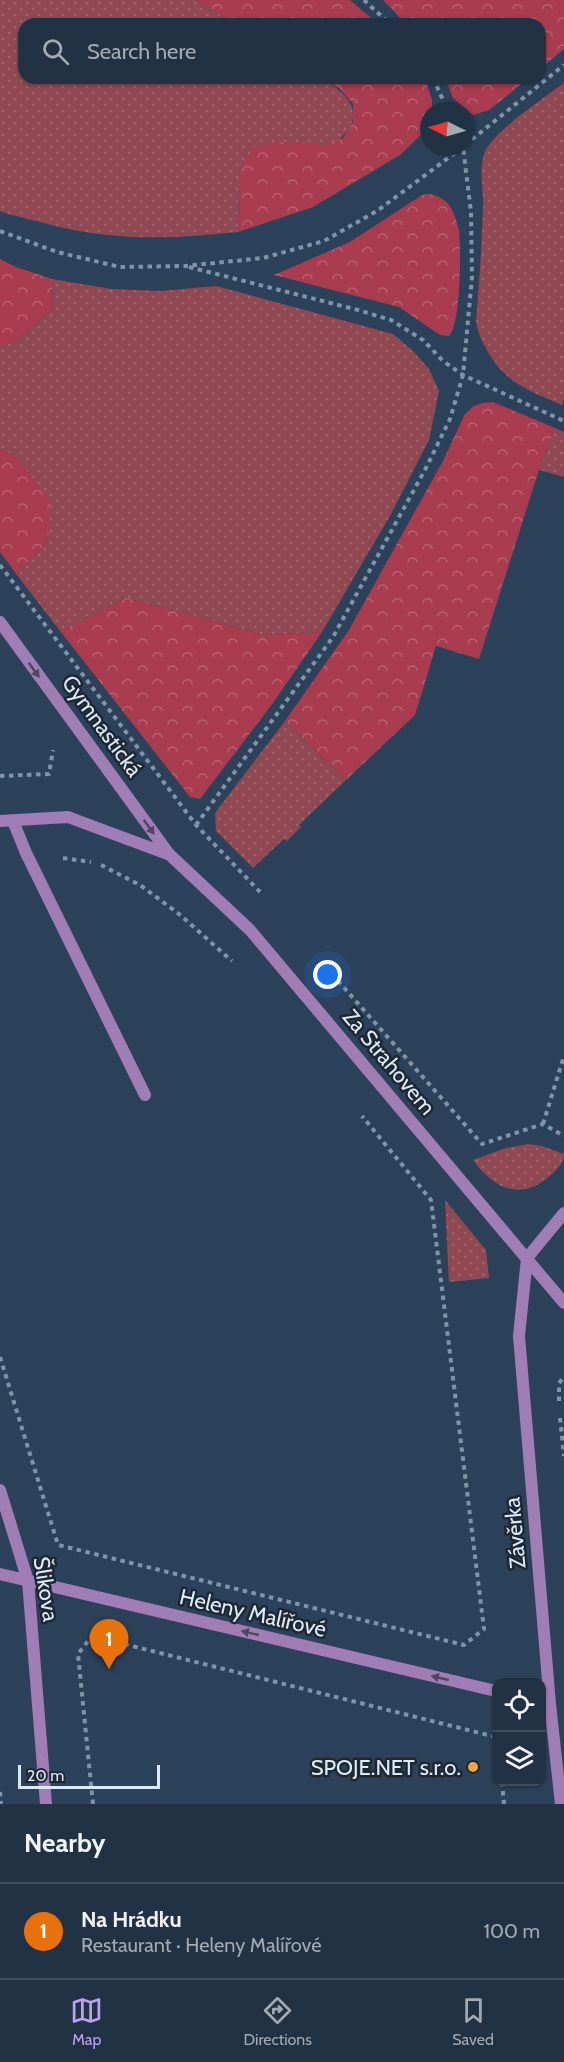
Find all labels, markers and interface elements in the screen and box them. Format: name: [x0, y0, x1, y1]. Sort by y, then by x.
search box: [18, 18, 546, 84]
icon: search: [39, 35, 72, 68]
text: Search here: [87, 38, 196, 65]
north arrow: [420, 102, 474, 156]
one-way arrow: [28, 662, 40, 677]
street label: Gymnastická: [56, 670, 148, 783]
one-way arrow: [143, 819, 155, 835]
your location: [313, 960, 342, 989]
street label: Za Strahovem: [337, 1004, 441, 1120]
street label: Závěrka: [498, 1496, 532, 1570]
street label: Šlikova: [28, 1555, 64, 1624]
street label: Heleny Malířové: [177, 1583, 329, 1643]
pin: 1: [90, 1620, 128, 1669]
one-way arrow: [241, 1628, 259, 1638]
one-way arrow: [430, 1673, 449, 1682]
map controls: [492, 1678, 546, 1786]
button: locate: [492, 1678, 546, 1732]
button: layers: [492, 1732, 546, 1786]
place label: SPOJE.NET s.r.o.: [311, 1754, 461, 1781]
marker: SPOJE.NET s.r.o.: [466, 1760, 480, 1774]
scale bar: [18, 1762, 160, 1790]
text: 20 m: [27, 1766, 64, 1785]
text: Nearby: [24, 1827, 105, 1859]
text: Na Hrádku: [81, 1906, 182, 1933]
text: 1: [40, 1919, 47, 1943]
text: 100 m: [484, 1919, 540, 1943]
text: Restaurant · Heleny Malířové: [81, 1933, 321, 1957]
tab: Map: [70, 1994, 103, 2049]
tab: Directions: [244, 1994, 312, 2049]
tab: Saved: [452, 1994, 494, 2049]

